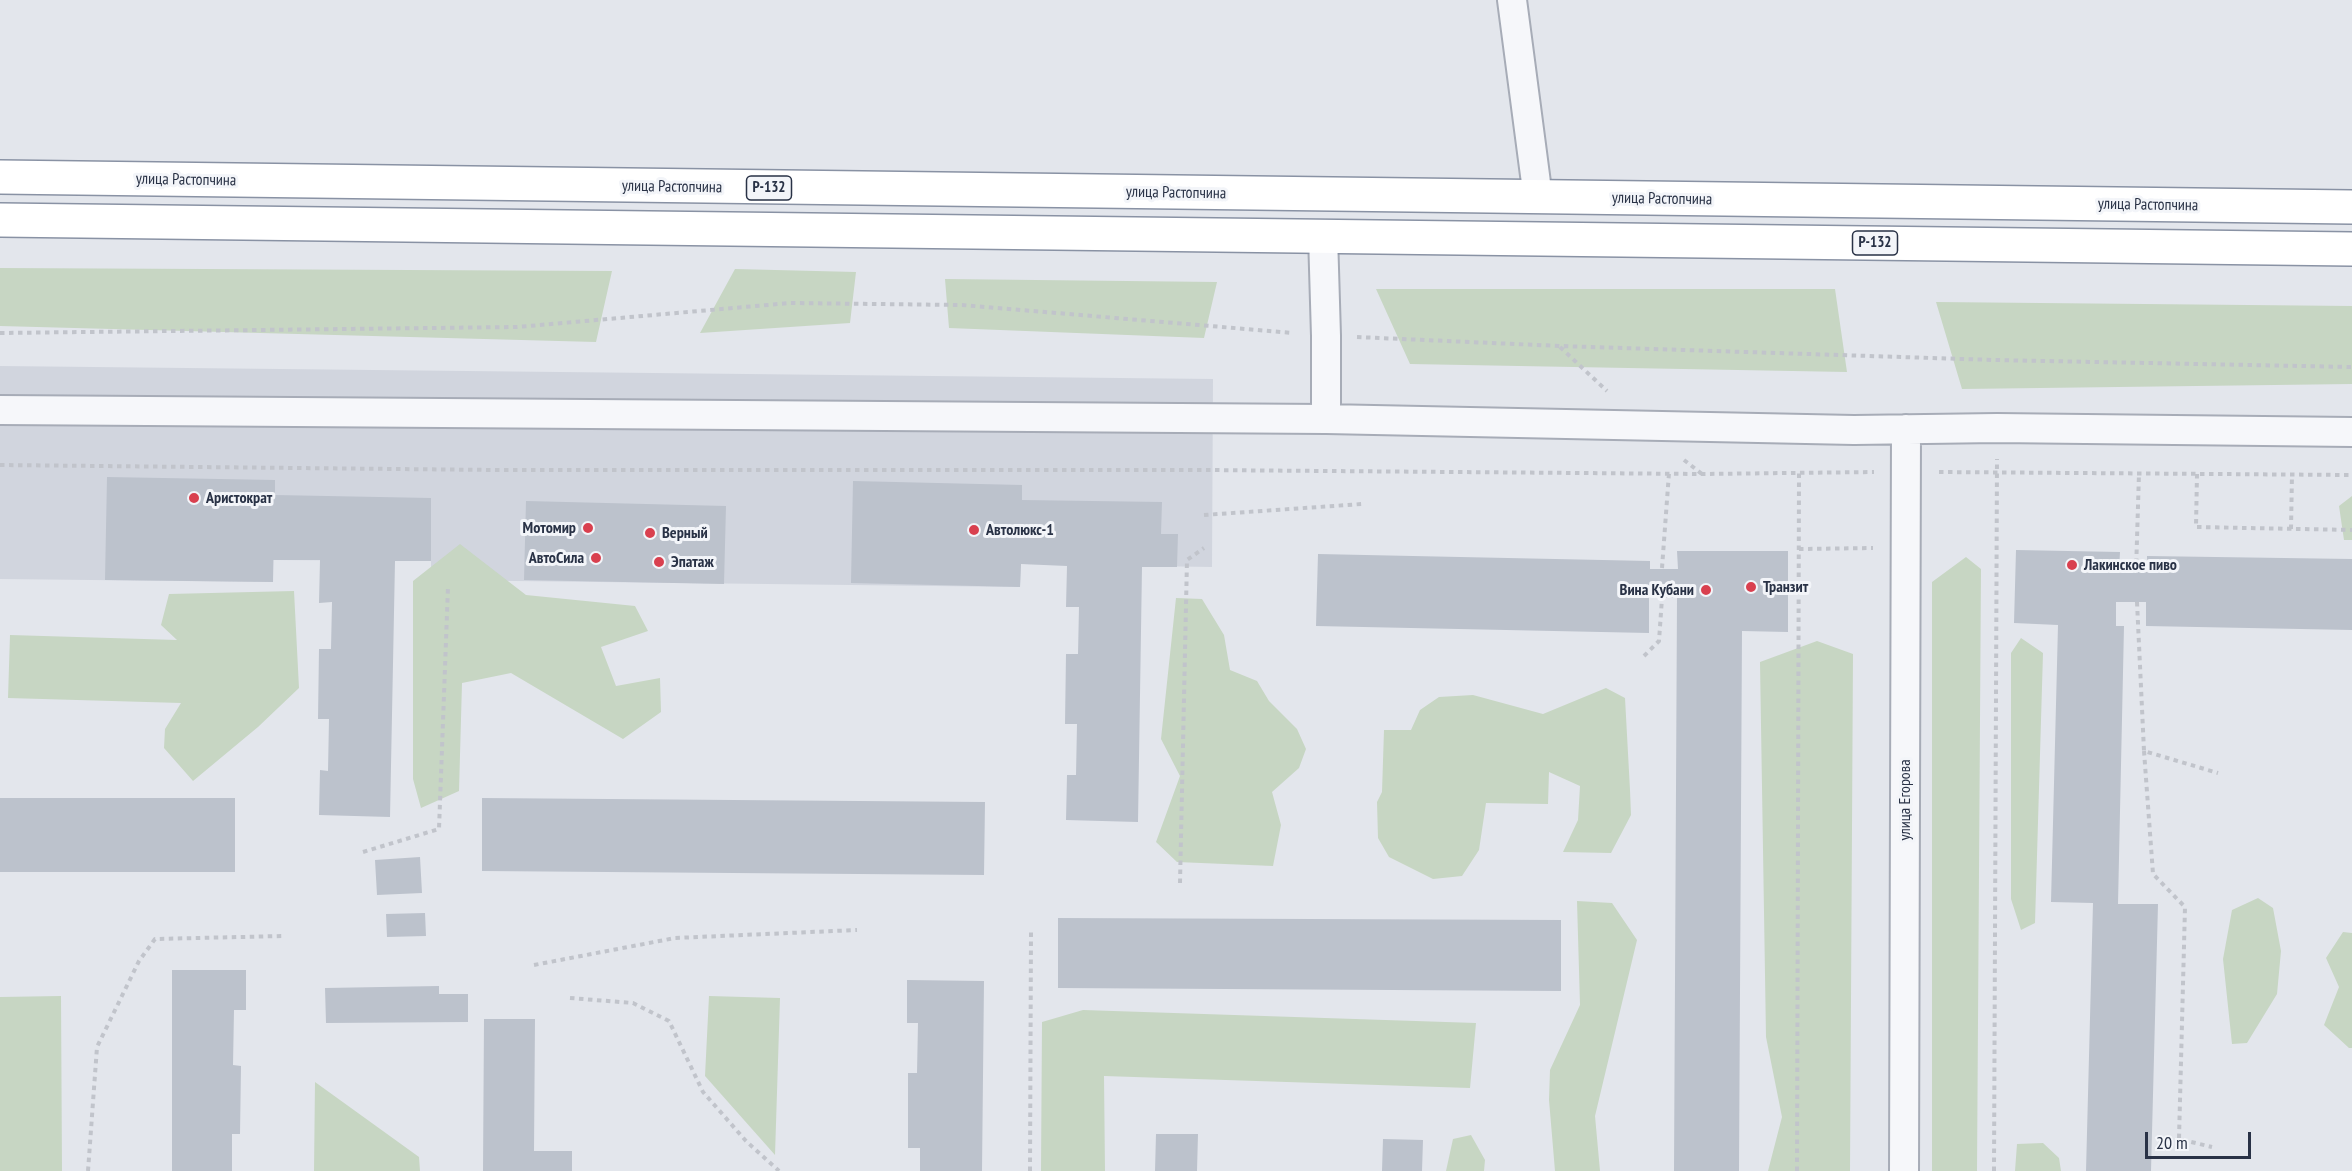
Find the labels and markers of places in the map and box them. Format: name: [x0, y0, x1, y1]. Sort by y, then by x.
place label: Аристократ: [206, 488, 272, 508]
marker: Аристократ: [187, 491, 201, 505]
place label: Мотомир: [523, 518, 576, 538]
place label: Автолюкс-1: [986, 520, 1054, 540]
marker: Мотомир: [581, 521, 595, 535]
place label: Верный: [662, 523, 708, 543]
marker: Автолюкс-1: [967, 523, 981, 537]
marker: Верный: [643, 526, 657, 540]
place label: АвтоСила: [529, 548, 584, 568]
marker: АвтоСила: [589, 551, 603, 565]
place label: Эпатаж: [671, 552, 714, 572]
marker: Эпатаж: [652, 555, 666, 569]
place label: Лакинское пиво: [2084, 555, 2177, 575]
marker: Лакинское пиво: [2065, 558, 2079, 572]
place label: Транзит: [1763, 577, 1808, 597]
place label: Вина Кубани: [1620, 580, 1694, 600]
marker: Транзит: [1744, 580, 1758, 594]
marker: Вина Кубани: [1699, 583, 1713, 597]

